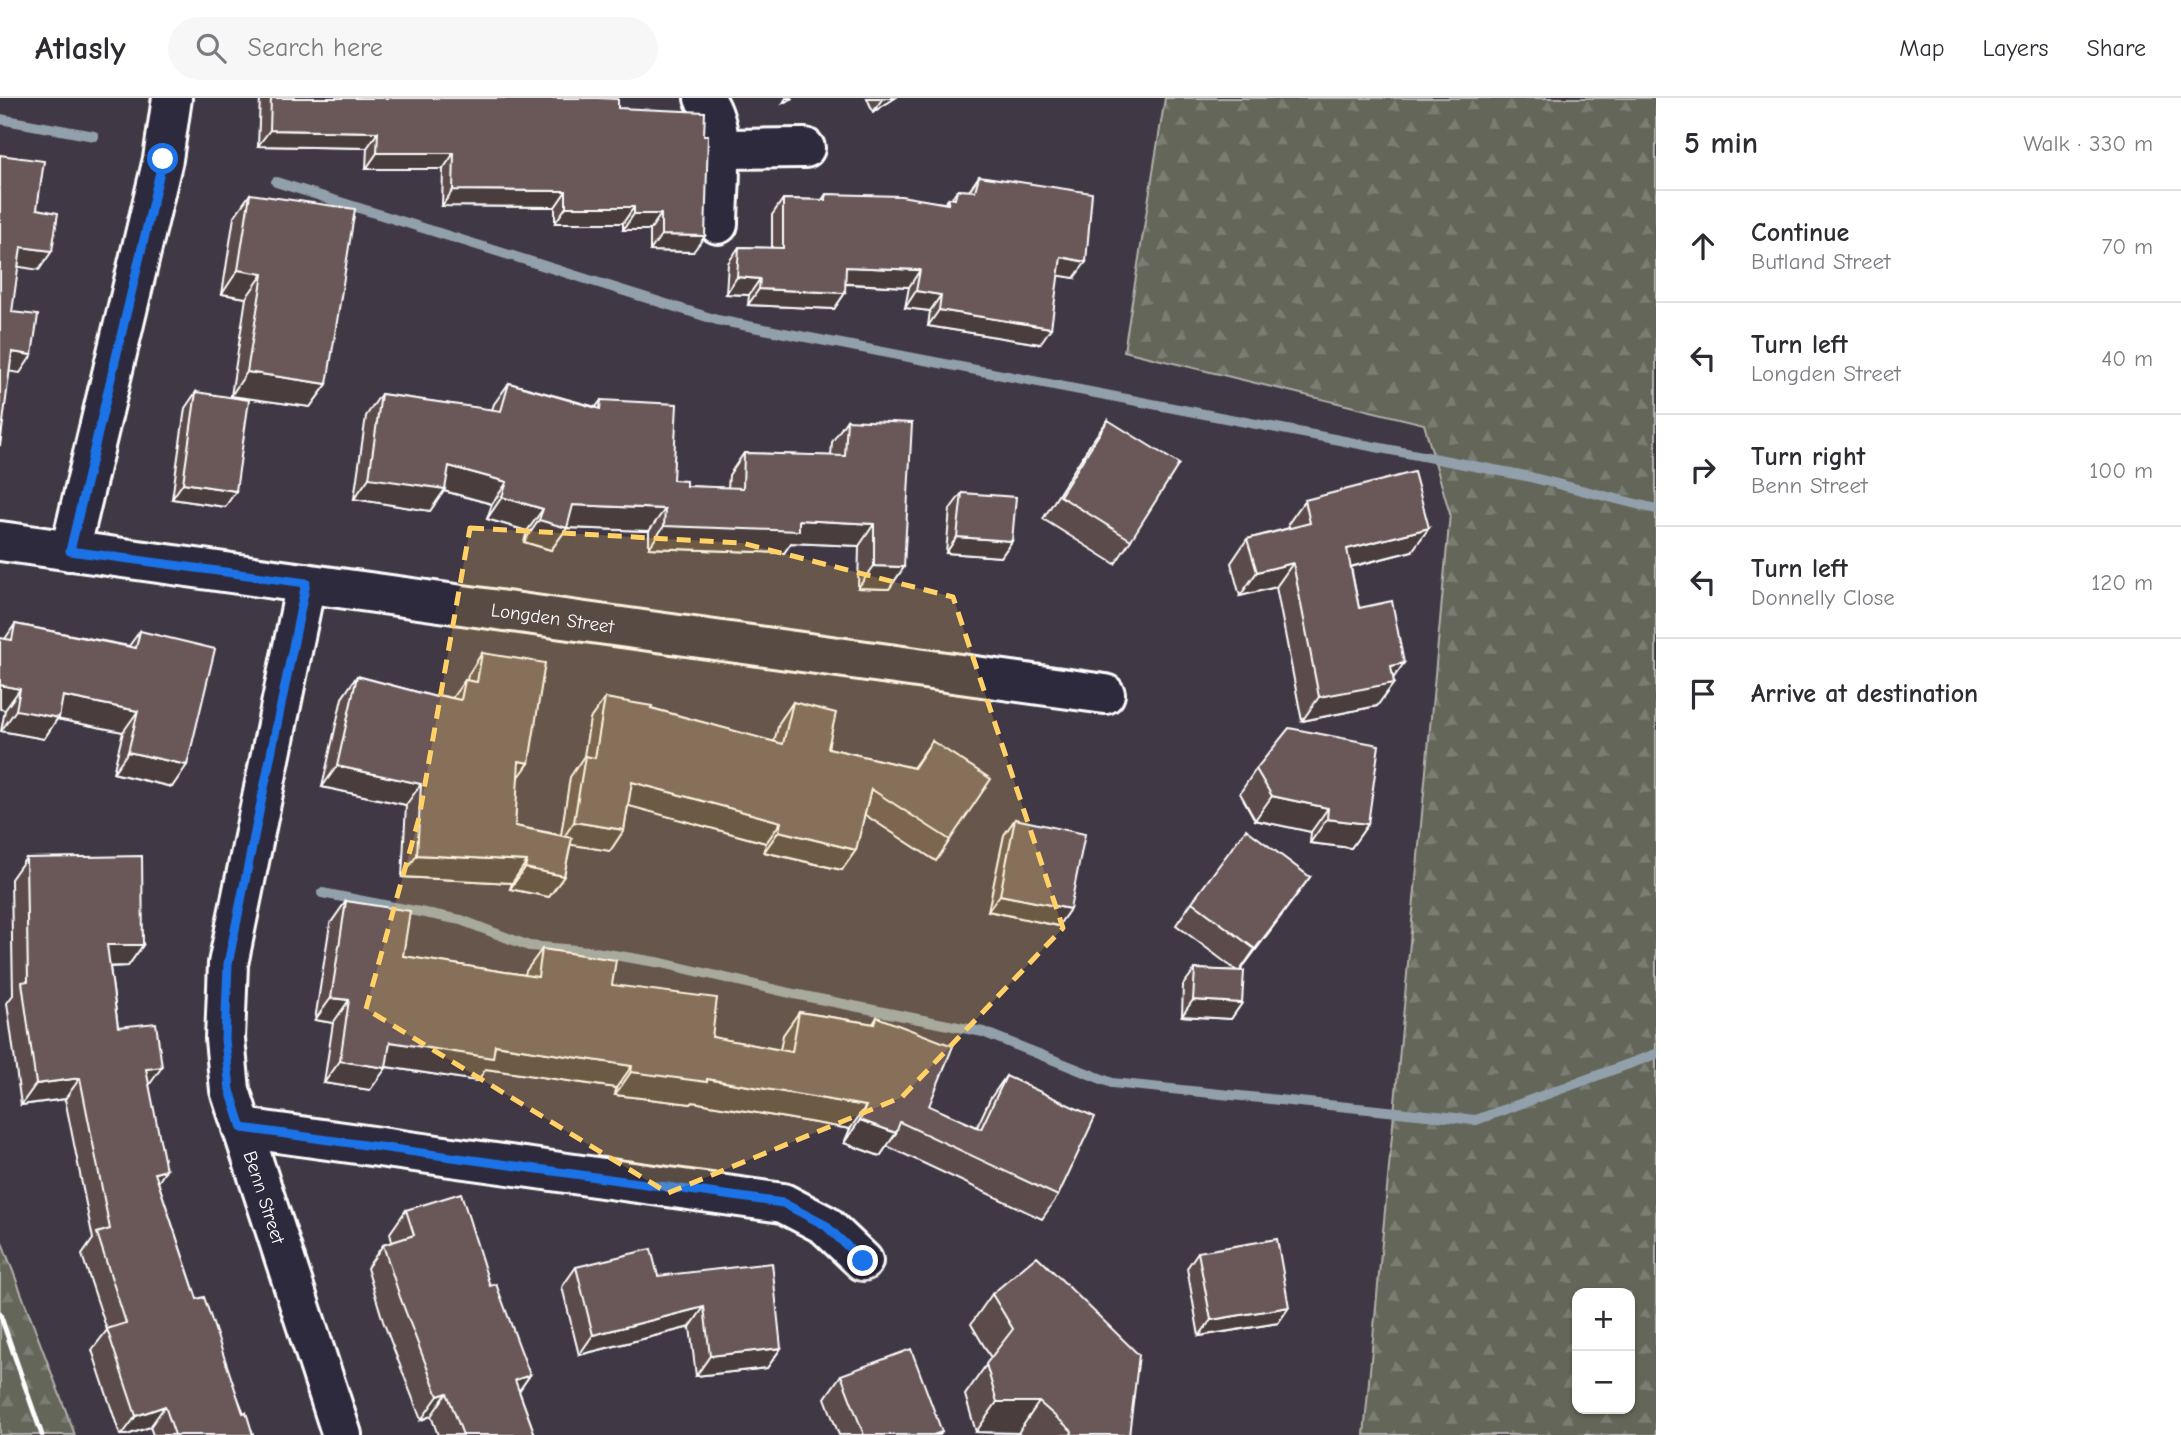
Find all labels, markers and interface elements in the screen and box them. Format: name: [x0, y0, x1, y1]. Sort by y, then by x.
search box: [168, 17, 658, 80]
text: Atlasly: [35, 29, 126, 67]
icon: search: [192, 29, 230, 67]
text: Search here: [248, 33, 383, 63]
text: Map: [1899, 34, 1945, 62]
text: Layers: [1983, 34, 2048, 62]
text: Share: [2086, 34, 2146, 62]
text: 5 min: [1684, 126, 1758, 161]
text: Walk · 330 m: [2023, 130, 2153, 157]
route start: [147, 143, 178, 174]
text: Continue: [1751, 218, 1849, 248]
icon: ahead: [1684, 227, 1722, 265]
text: 70 m: [2101, 233, 2153, 260]
text: Butland Street: [1751, 248, 1891, 275]
text: Turn left: [1751, 330, 1848, 360]
icon: left: [1684, 339, 1722, 377]
text: 40 m: [2101, 345, 2153, 372]
text: Longden Street: [1751, 360, 1901, 387]
text: Turn right: [1751, 442, 1865, 472]
icon: right: [1684, 451, 1722, 489]
text: 100 m: [2089, 457, 2153, 484]
text: Benn Street: [1751, 472, 1868, 499]
text: Turn left: [1751, 554, 1848, 584]
icon: left: [1684, 563, 1722, 601]
text: 120 m: [2091, 569, 2153, 596]
text: Donnelly Close: [1751, 584, 1895, 611]
street label: Longden Street: [490, 599, 616, 638]
icon: arrive: [1684, 675, 1722, 713]
text: Arrive at destination: [1751, 679, 1978, 709]
street label: Benn Street: [239, 1148, 289, 1247]
route end: [847, 1245, 878, 1276]
map controls: [1572, 1288, 1635, 1414]
button: +: [1572, 1288, 1635, 1351]
button: −: [1572, 1351, 1635, 1414]

